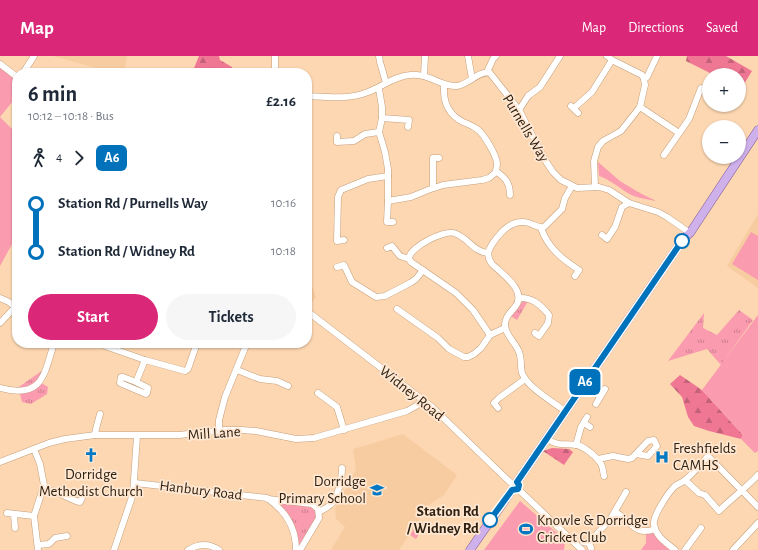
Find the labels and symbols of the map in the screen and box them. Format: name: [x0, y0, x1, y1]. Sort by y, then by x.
street label: Purnells Way: [500, 92, 552, 165]
unlabelled marker: [674, 233, 690, 249]
street label: Widney Road: [377, 363, 447, 424]
line badge: A6: [567, 369, 603, 395]
street label: Mill Lane: [187, 424, 241, 443]
place label: Freshfields CAMHS: [673, 441, 736, 473]
church icon: Dorridge Methodist Church: [83, 447, 99, 463]
hospital icon: Freshfields CAMHS: [654, 449, 670, 465]
place label: Dorridge Methodist Church: [39, 467, 143, 499]
place label: Dorridge Primary School: [278, 474, 366, 506]
street label: Hanbury Road: [159, 478, 243, 503]
school or university icon: Dorridge Primary School: [369, 482, 385, 498]
place label: Station Rd / Widney Rd: [406, 504, 479, 536]
marker: Station Rd / Widney Rd: [482, 512, 498, 528]
place label: Knowle & Dorridge Cricket Club: [537, 513, 648, 545]
sports icon: Knowle & Dorridge Cricket Club: [518, 521, 534, 537]

